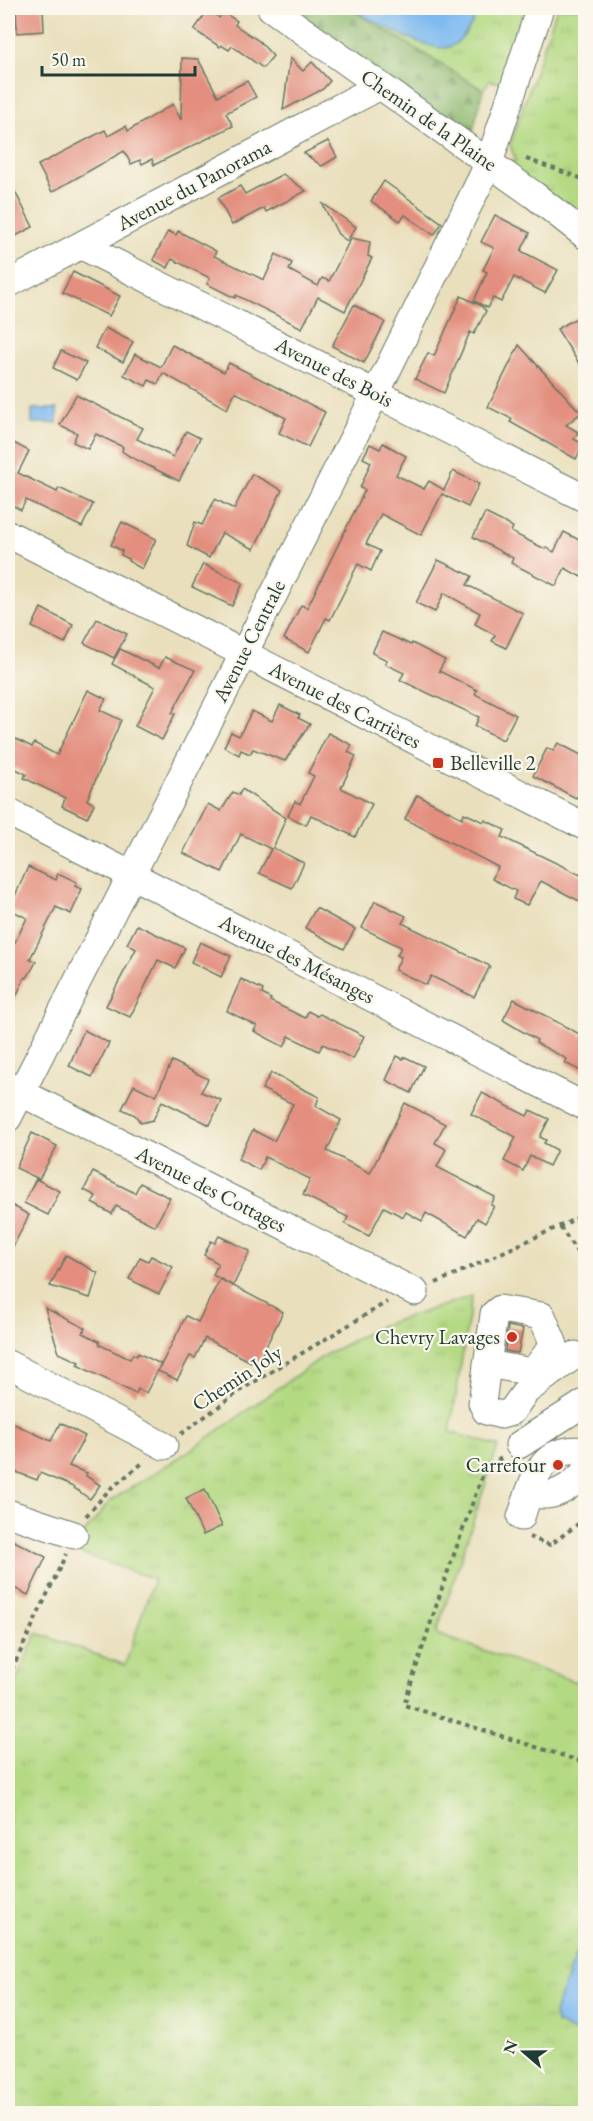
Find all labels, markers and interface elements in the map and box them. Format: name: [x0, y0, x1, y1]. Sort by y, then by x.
scale bar: [42, 39, 195, 77]
text: 50 m: [51, 48, 86, 71]
street label: Chemin de la Plaine: [356, 62, 503, 177]
street label: Avenue du Panorama: [111, 132, 276, 237]
street label: Avenue des Bois: [270, 330, 398, 413]
street label: Avenue Centrale: [206, 575, 291, 707]
street label: Avenue des Carrières: [264, 654, 426, 755]
place label: Belleville 2: [450, 749, 536, 776]
marker: Belleville 2: [431, 756, 445, 770]
street label: Avenue des Mésanges: [214, 907, 380, 1010]
street label: Avenue des Cottages: [131, 1139, 291, 1238]
place label: Chevry Lavages: [375, 1323, 500, 1350]
marker: Chevry Lavages: [505, 1330, 519, 1344]
street label: Chemin Joly: [187, 1338, 288, 1417]
place label: Carrefour: [466, 1451, 546, 1478]
marker: Carrefour: [551, 1458, 565, 1472]
north arrow: [494, 2022, 554, 2082]
text: N: [498, 2037, 522, 2057]

